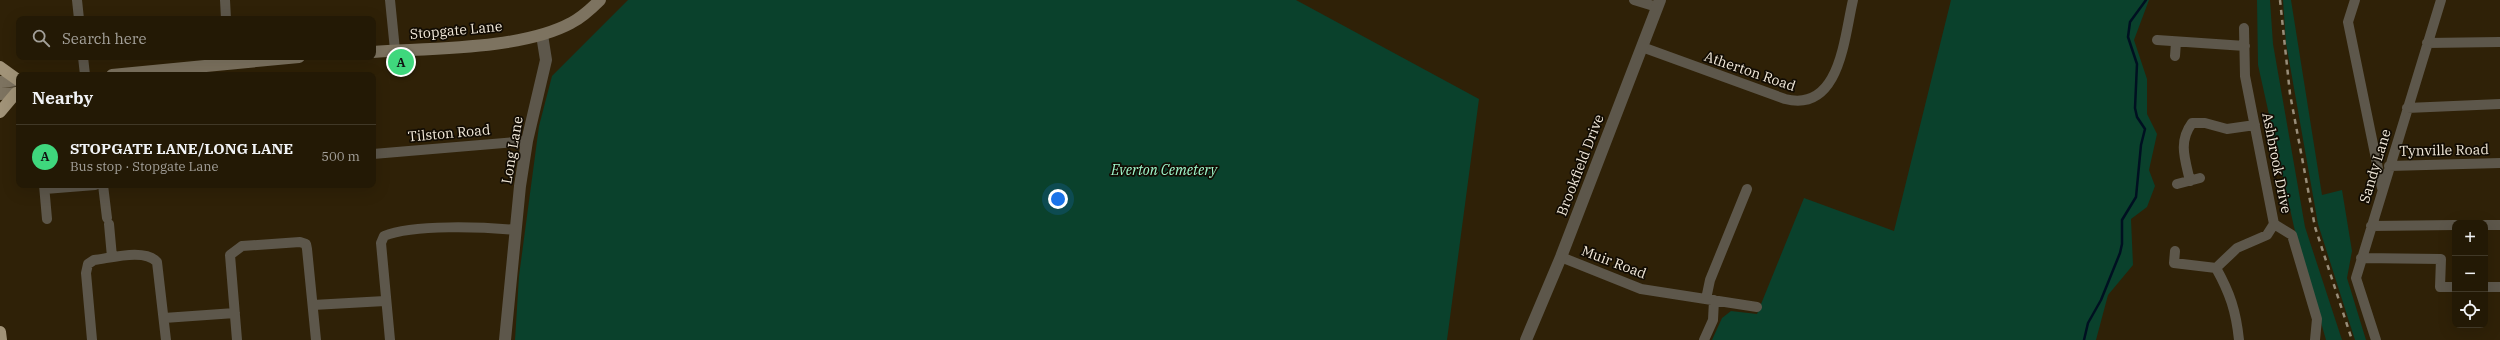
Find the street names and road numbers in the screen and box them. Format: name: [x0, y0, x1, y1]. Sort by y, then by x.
street label: Stopgate Lane: [409, 17, 503, 43]
street label: Atherton Road: [1702, 47, 1798, 95]
street label: Ashbrook Drive: [2258, 111, 2296, 215]
street label: Brookfield Drive: [1552, 112, 1608, 218]
street label: Long Lane: [497, 115, 527, 185]
street label: Tilston Road: [407, 120, 492, 146]
street label: Sandy Lane: [2355, 127, 2395, 205]
street label: Tynville Road: [2399, 140, 2490, 160]
street label: Muir Road: [1579, 241, 1649, 283]

